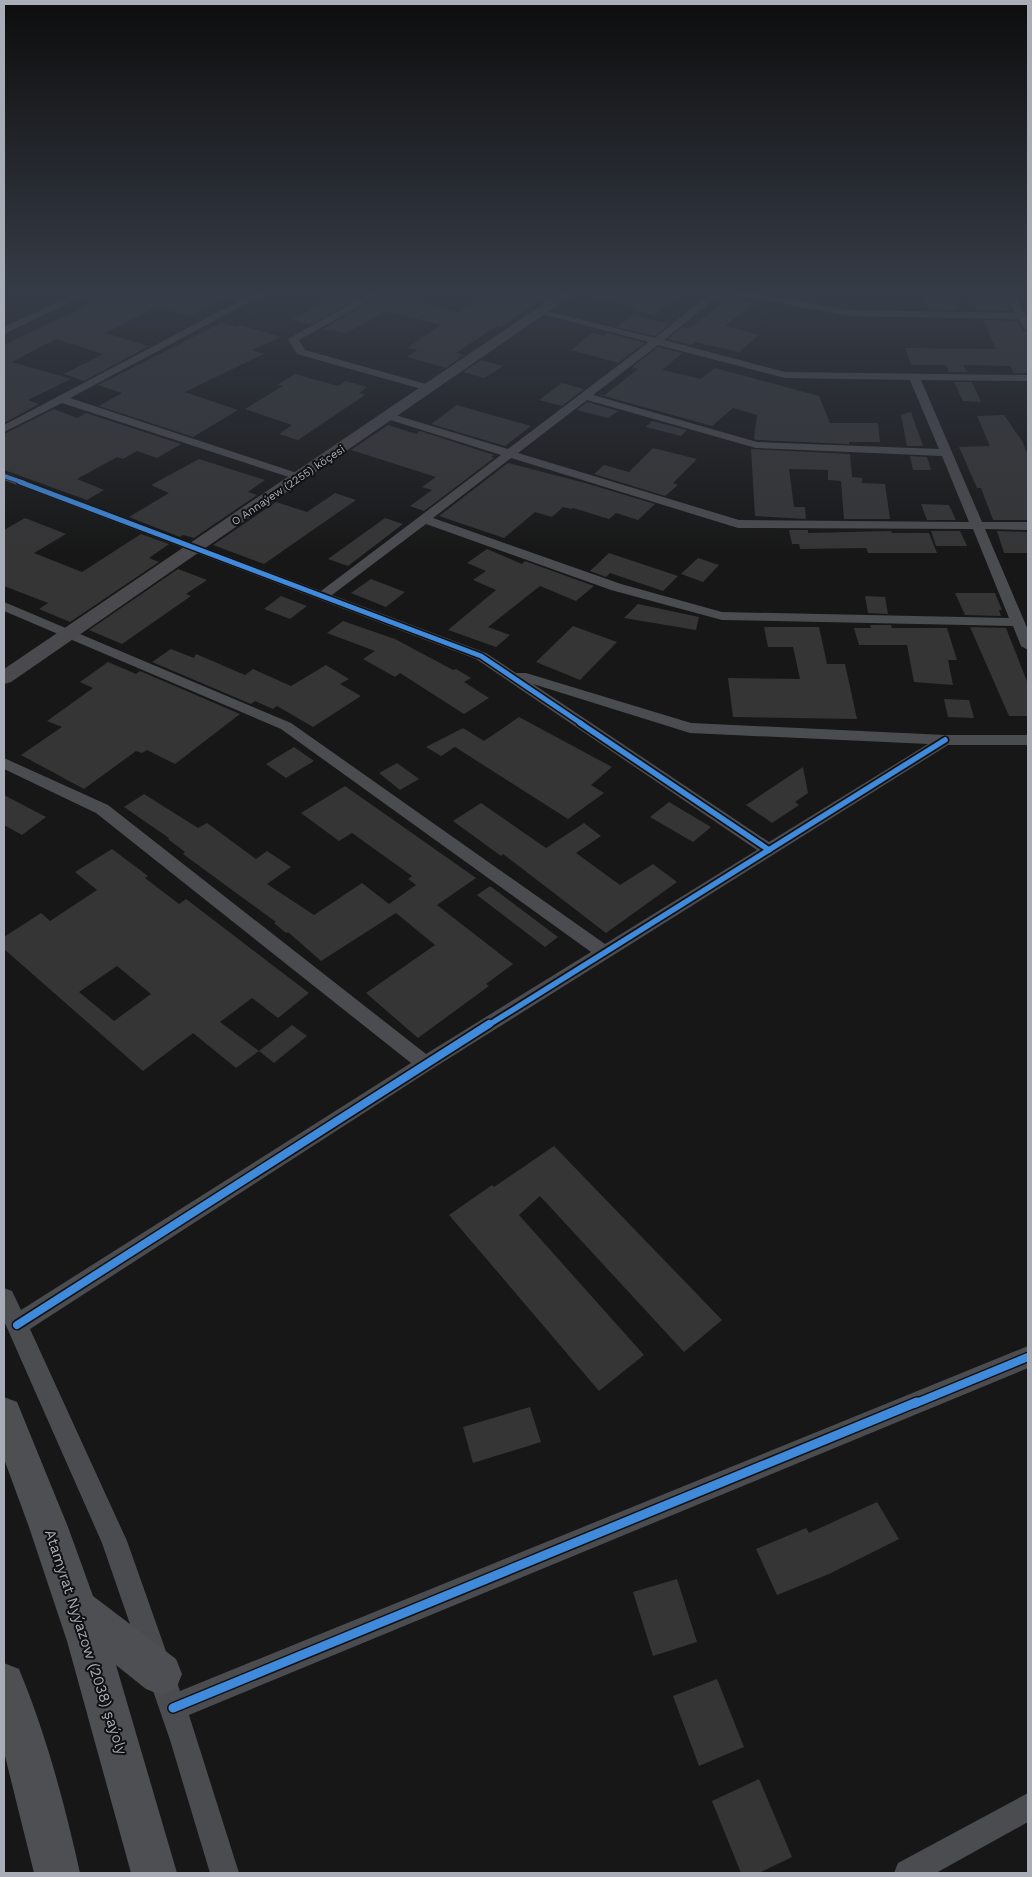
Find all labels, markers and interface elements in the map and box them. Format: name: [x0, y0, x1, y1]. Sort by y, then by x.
street label: O Annaýew (2255) köçesi: [229, 443, 347, 528]
street label: Atamyrat Nyýazow (2038) şaýoly: [41, 1527, 131, 1757]

